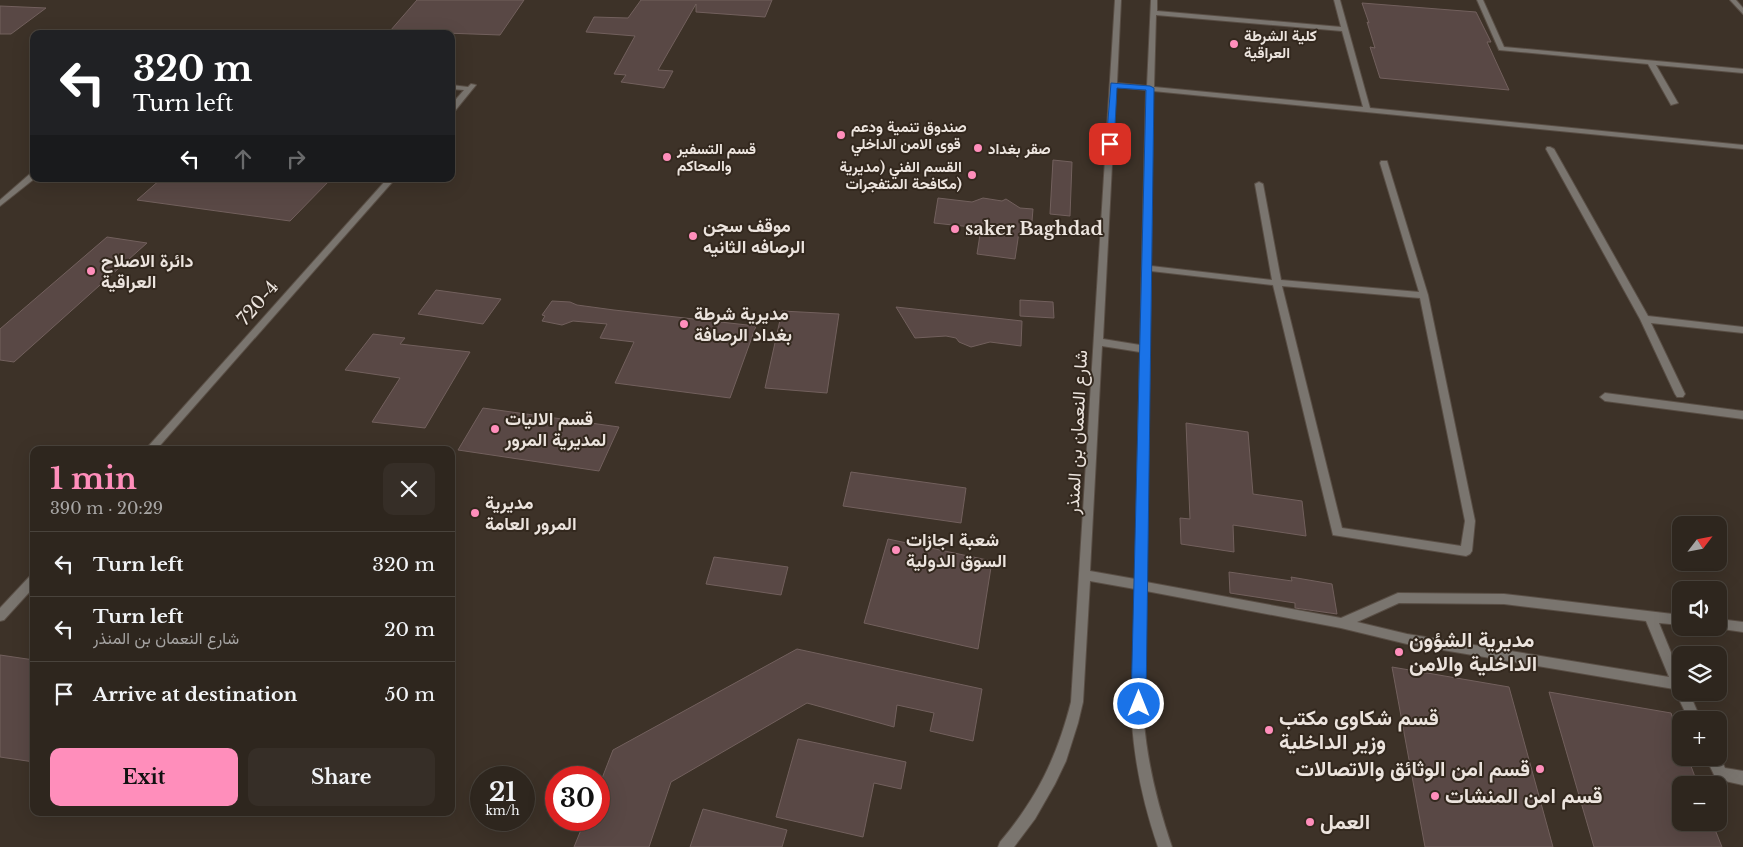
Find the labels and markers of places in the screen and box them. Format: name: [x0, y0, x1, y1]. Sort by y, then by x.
place label: كلية الشرطة العراقية: [1244, 26, 1317, 62]
marker: كلية الشرطة العراقية: [1228, 38, 1240, 50]
place label: صندوق تنمية ودعم قوى الامن الداخلي: [851, 117, 967, 157]
pin: [1089, 123, 1131, 165]
marker: صندوق تنمية ودعم قوى الامن الداخلي: [835, 129, 847, 141]
place label: قسم التسفير والمحاكم: [676, 139, 756, 176]
place label: صقر بغداد: [988, 139, 1051, 158]
marker: صقر بغداد: [972, 142, 984, 154]
marker: قسم التسفير والمحاكم: [661, 151, 673, 163]
place label: القسم الفني (مديرية مكافحة المتفجرات): [840, 157, 962, 193]
marker: القسم الفني (مديرية مكافحة المتفجرات): [966, 169, 978, 181]
place label: موقف سجن الرصافه الثانيه: [703, 215, 805, 258]
place label: saker Baghdad: [965, 218, 1103, 240]
marker: saker Baghdad: [949, 223, 961, 235]
marker: موقف سجن الرصافه الثانيه: [687, 230, 699, 242]
place label: دائرة الاصلاح العراقية: [101, 250, 194, 293]
marker: دائرة الاصلاح العراقية: [85, 265, 97, 277]
place label: مديرية شرطة بغداد الرصافة: [694, 303, 792, 346]
marker: مديرية شرطة بغداد الرصافة: [678, 318, 690, 330]
place label: قسم الاليات لمديرية المرور: [504, 408, 606, 451]
marker: قسم الاليات لمديرية المرور: [489, 423, 501, 435]
place label: مديرية المرور العامة: [485, 492, 577, 535]
marker: مديرية المرور العامة: [469, 507, 481, 519]
place label: شعبة اجازات السوق الدولية: [906, 529, 1007, 572]
marker: شعبة اجازات السوق الدولية: [890, 544, 902, 556]
place label: مديرية الشؤون الداخلية والامن: [1409, 627, 1537, 677]
marker: مديرية الشؤون الداخلية والامن: [1393, 646, 1405, 658]
place label: قسم شكاوى مكتب وزير الداخلية: [1279, 705, 1439, 755]
marker: قسم شكاوى مكتب وزير الداخلية: [1263, 724, 1275, 736]
place label: قسم امن الوثائق والاتصالات: [1295, 756, 1530, 783]
marker: قسم امن الوثائق والاتصالات: [1534, 763, 1546, 775]
place label: قسم امن المنشات: [1445, 783, 1603, 810]
marker: قسم امن المنشات: [1429, 790, 1441, 802]
place label: العمل: [1320, 809, 1370, 835]
marker: العمل: [1304, 816, 1316, 828]

